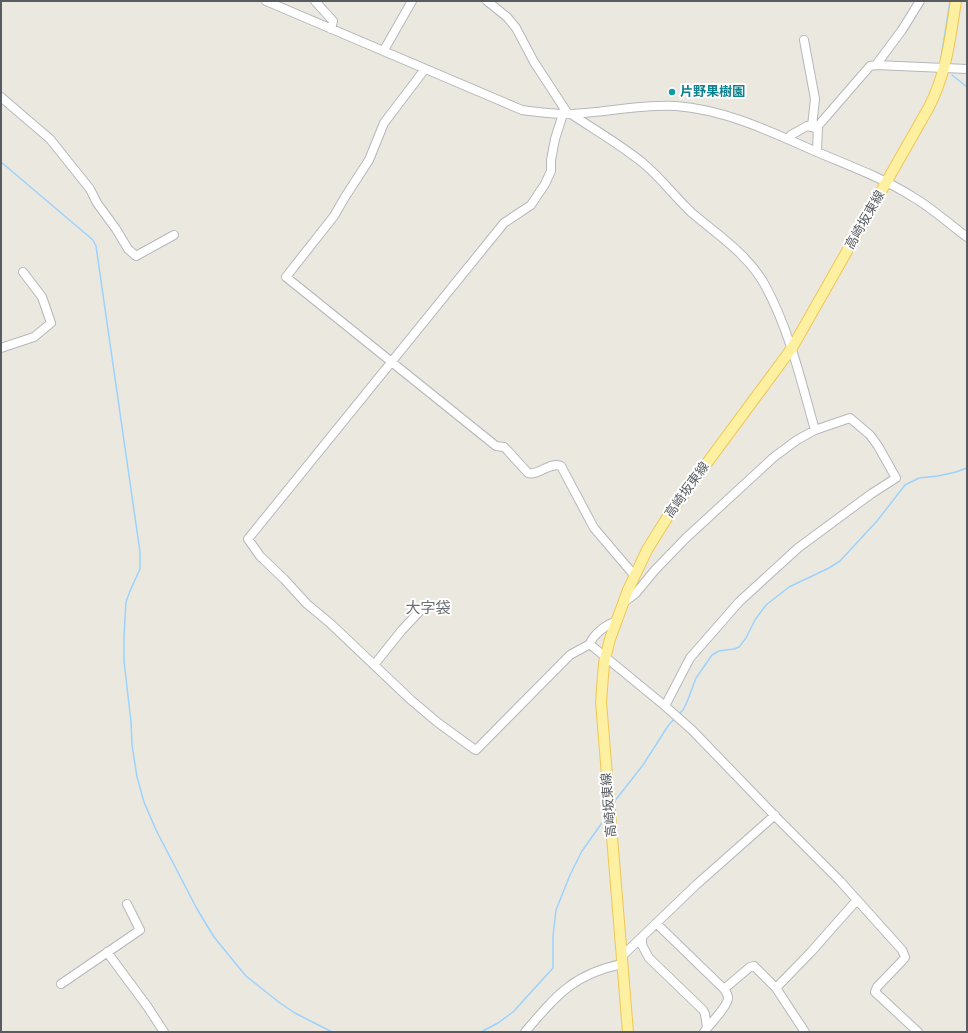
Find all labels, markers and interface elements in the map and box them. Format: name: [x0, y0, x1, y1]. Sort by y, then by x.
place label: 片野果樹園: [680, 83, 745, 101]
marker: 片野果樹園: [667, 87, 677, 97]
street label: 高崎坂東線: [841, 187, 889, 253]
street label: 高崎坂東線: [661, 458, 713, 522]
district label: 大字袋: [405, 598, 451, 619]
street label: 高崎坂東線: [597, 772, 621, 838]

